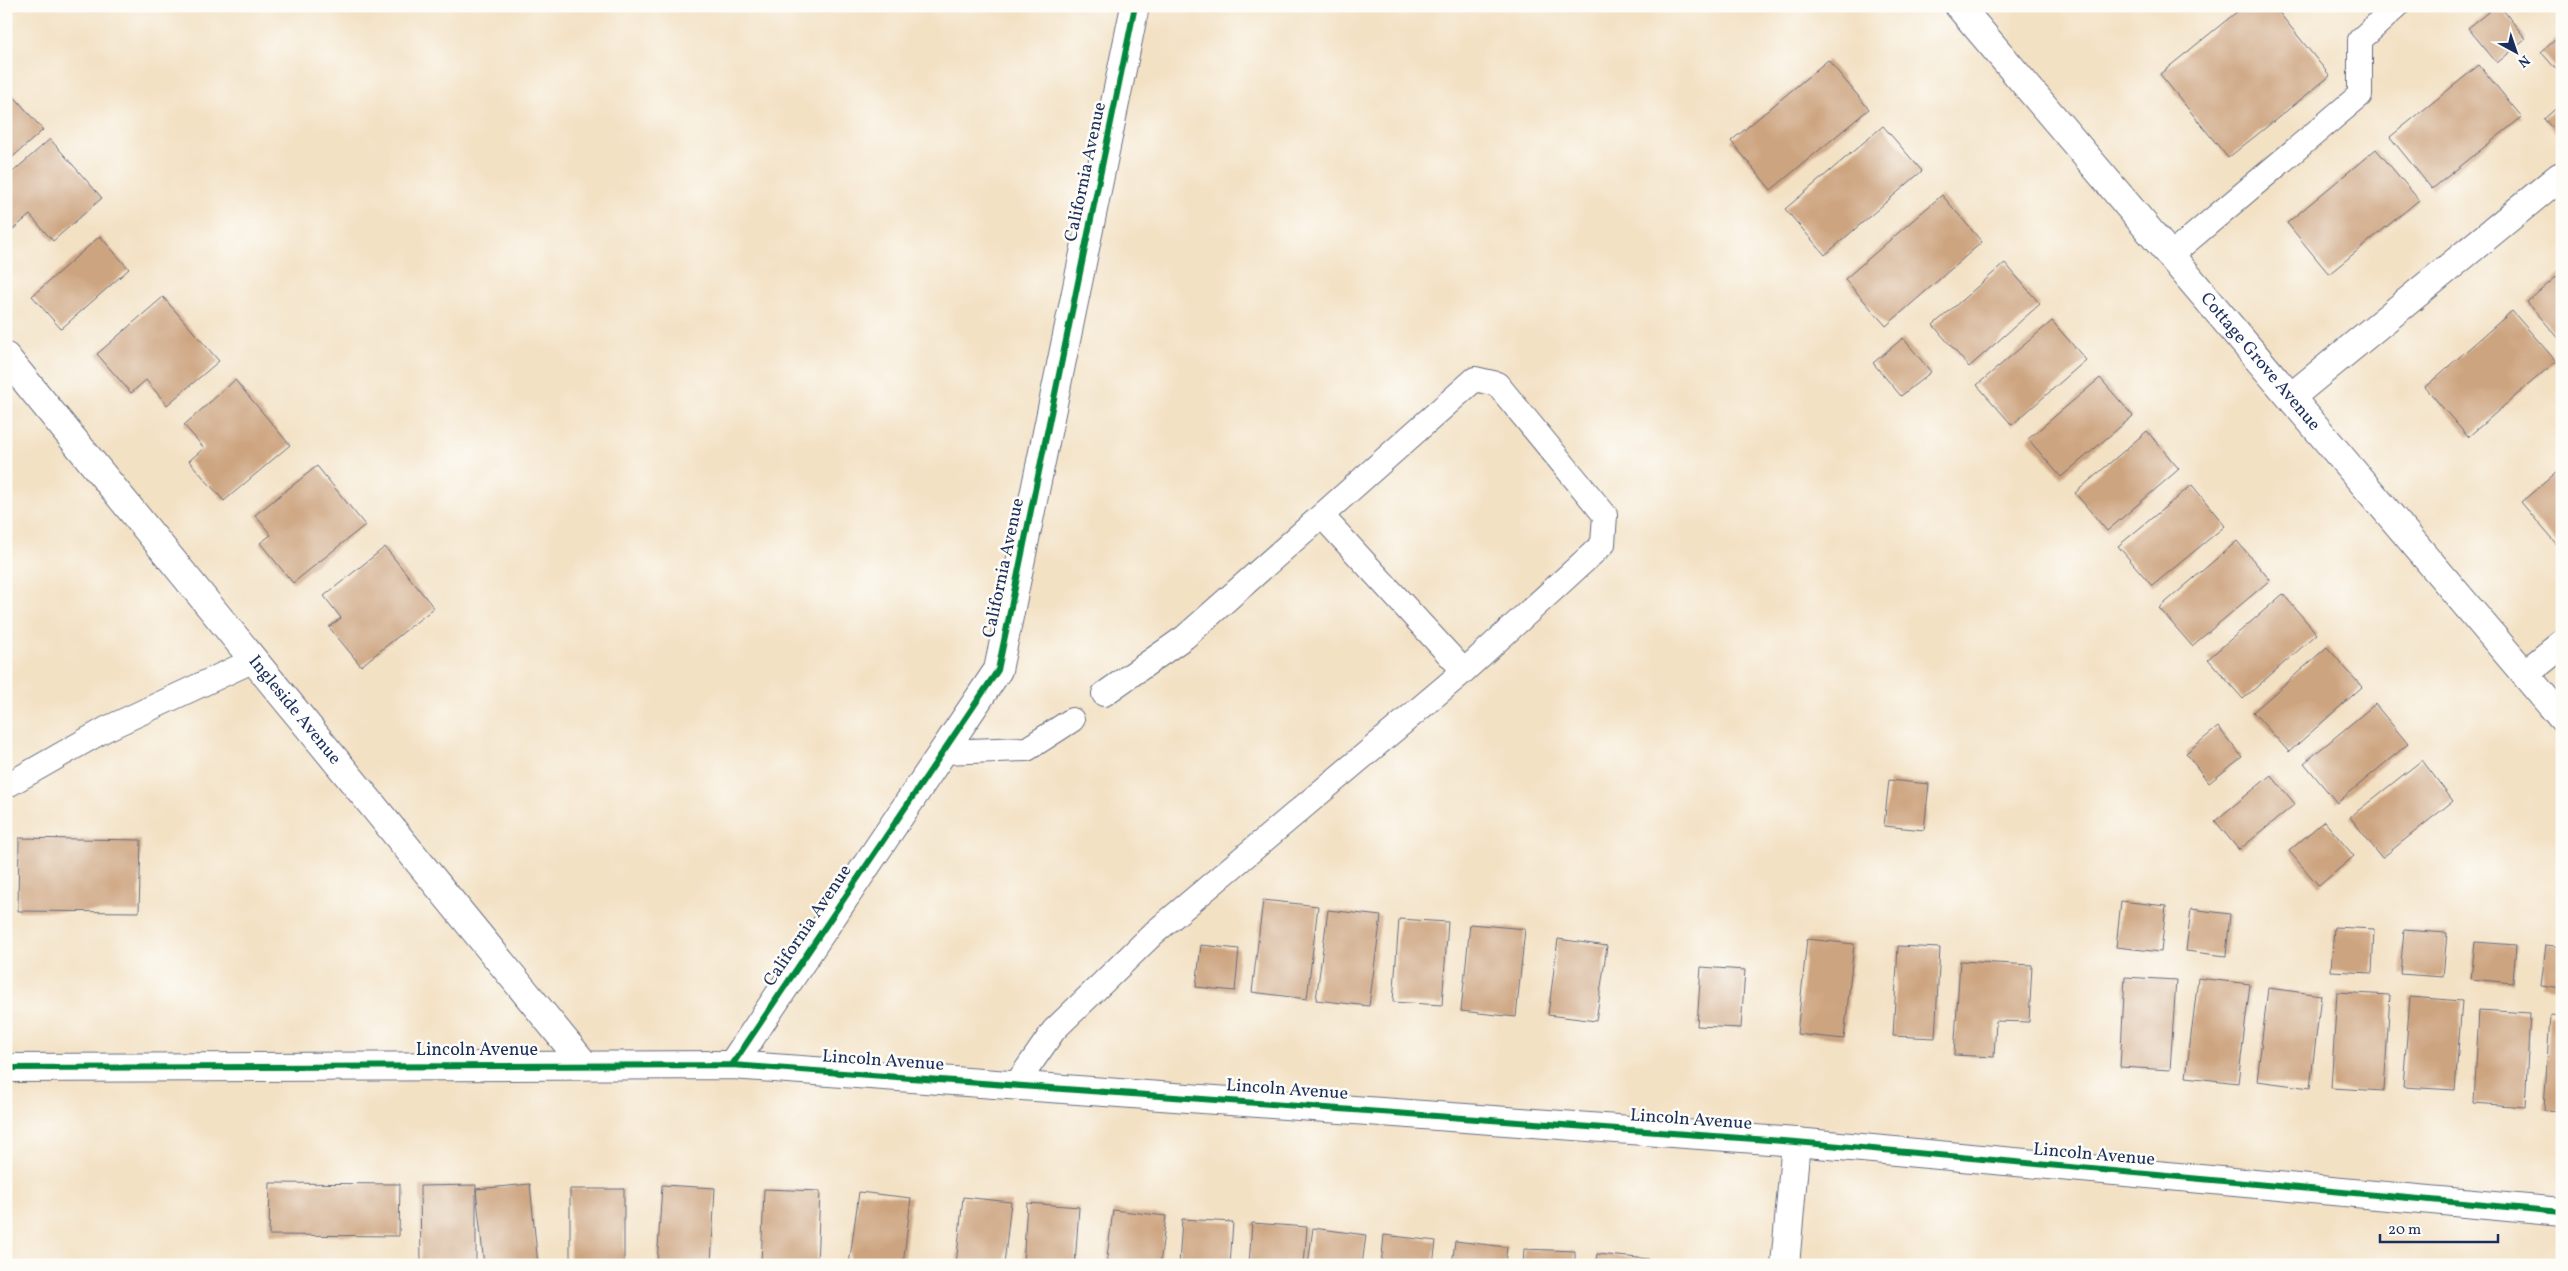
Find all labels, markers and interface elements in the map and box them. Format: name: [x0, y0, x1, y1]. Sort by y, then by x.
north arrow: [2490, 28, 2540, 78]
text: N: [2513, 50, 2533, 71]
street label: California Avenue: [1059, 100, 1113, 244]
street label: Cottage Grove Avenue: [2194, 287, 2326, 436]
street label: California Avenue: [977, 496, 1031, 640]
street label: Ingleside Avenue: [242, 650, 347, 770]
street label: California Avenue: [758, 860, 858, 992]
street label: Lincoln Avenue: [416, 1038, 538, 1063]
street label: Lincoln Avenue: [821, 1044, 945, 1078]
street label: Lincoln Avenue: [1225, 1073, 1349, 1107]
street label: Lincoln Avenue: [1629, 1103, 1753, 1137]
street label: Lincoln Avenue: [2032, 1137, 2156, 1173]
scale bar: [2380, 1211, 2498, 1243]
text: 20 m: [2388, 1220, 2421, 1241]

